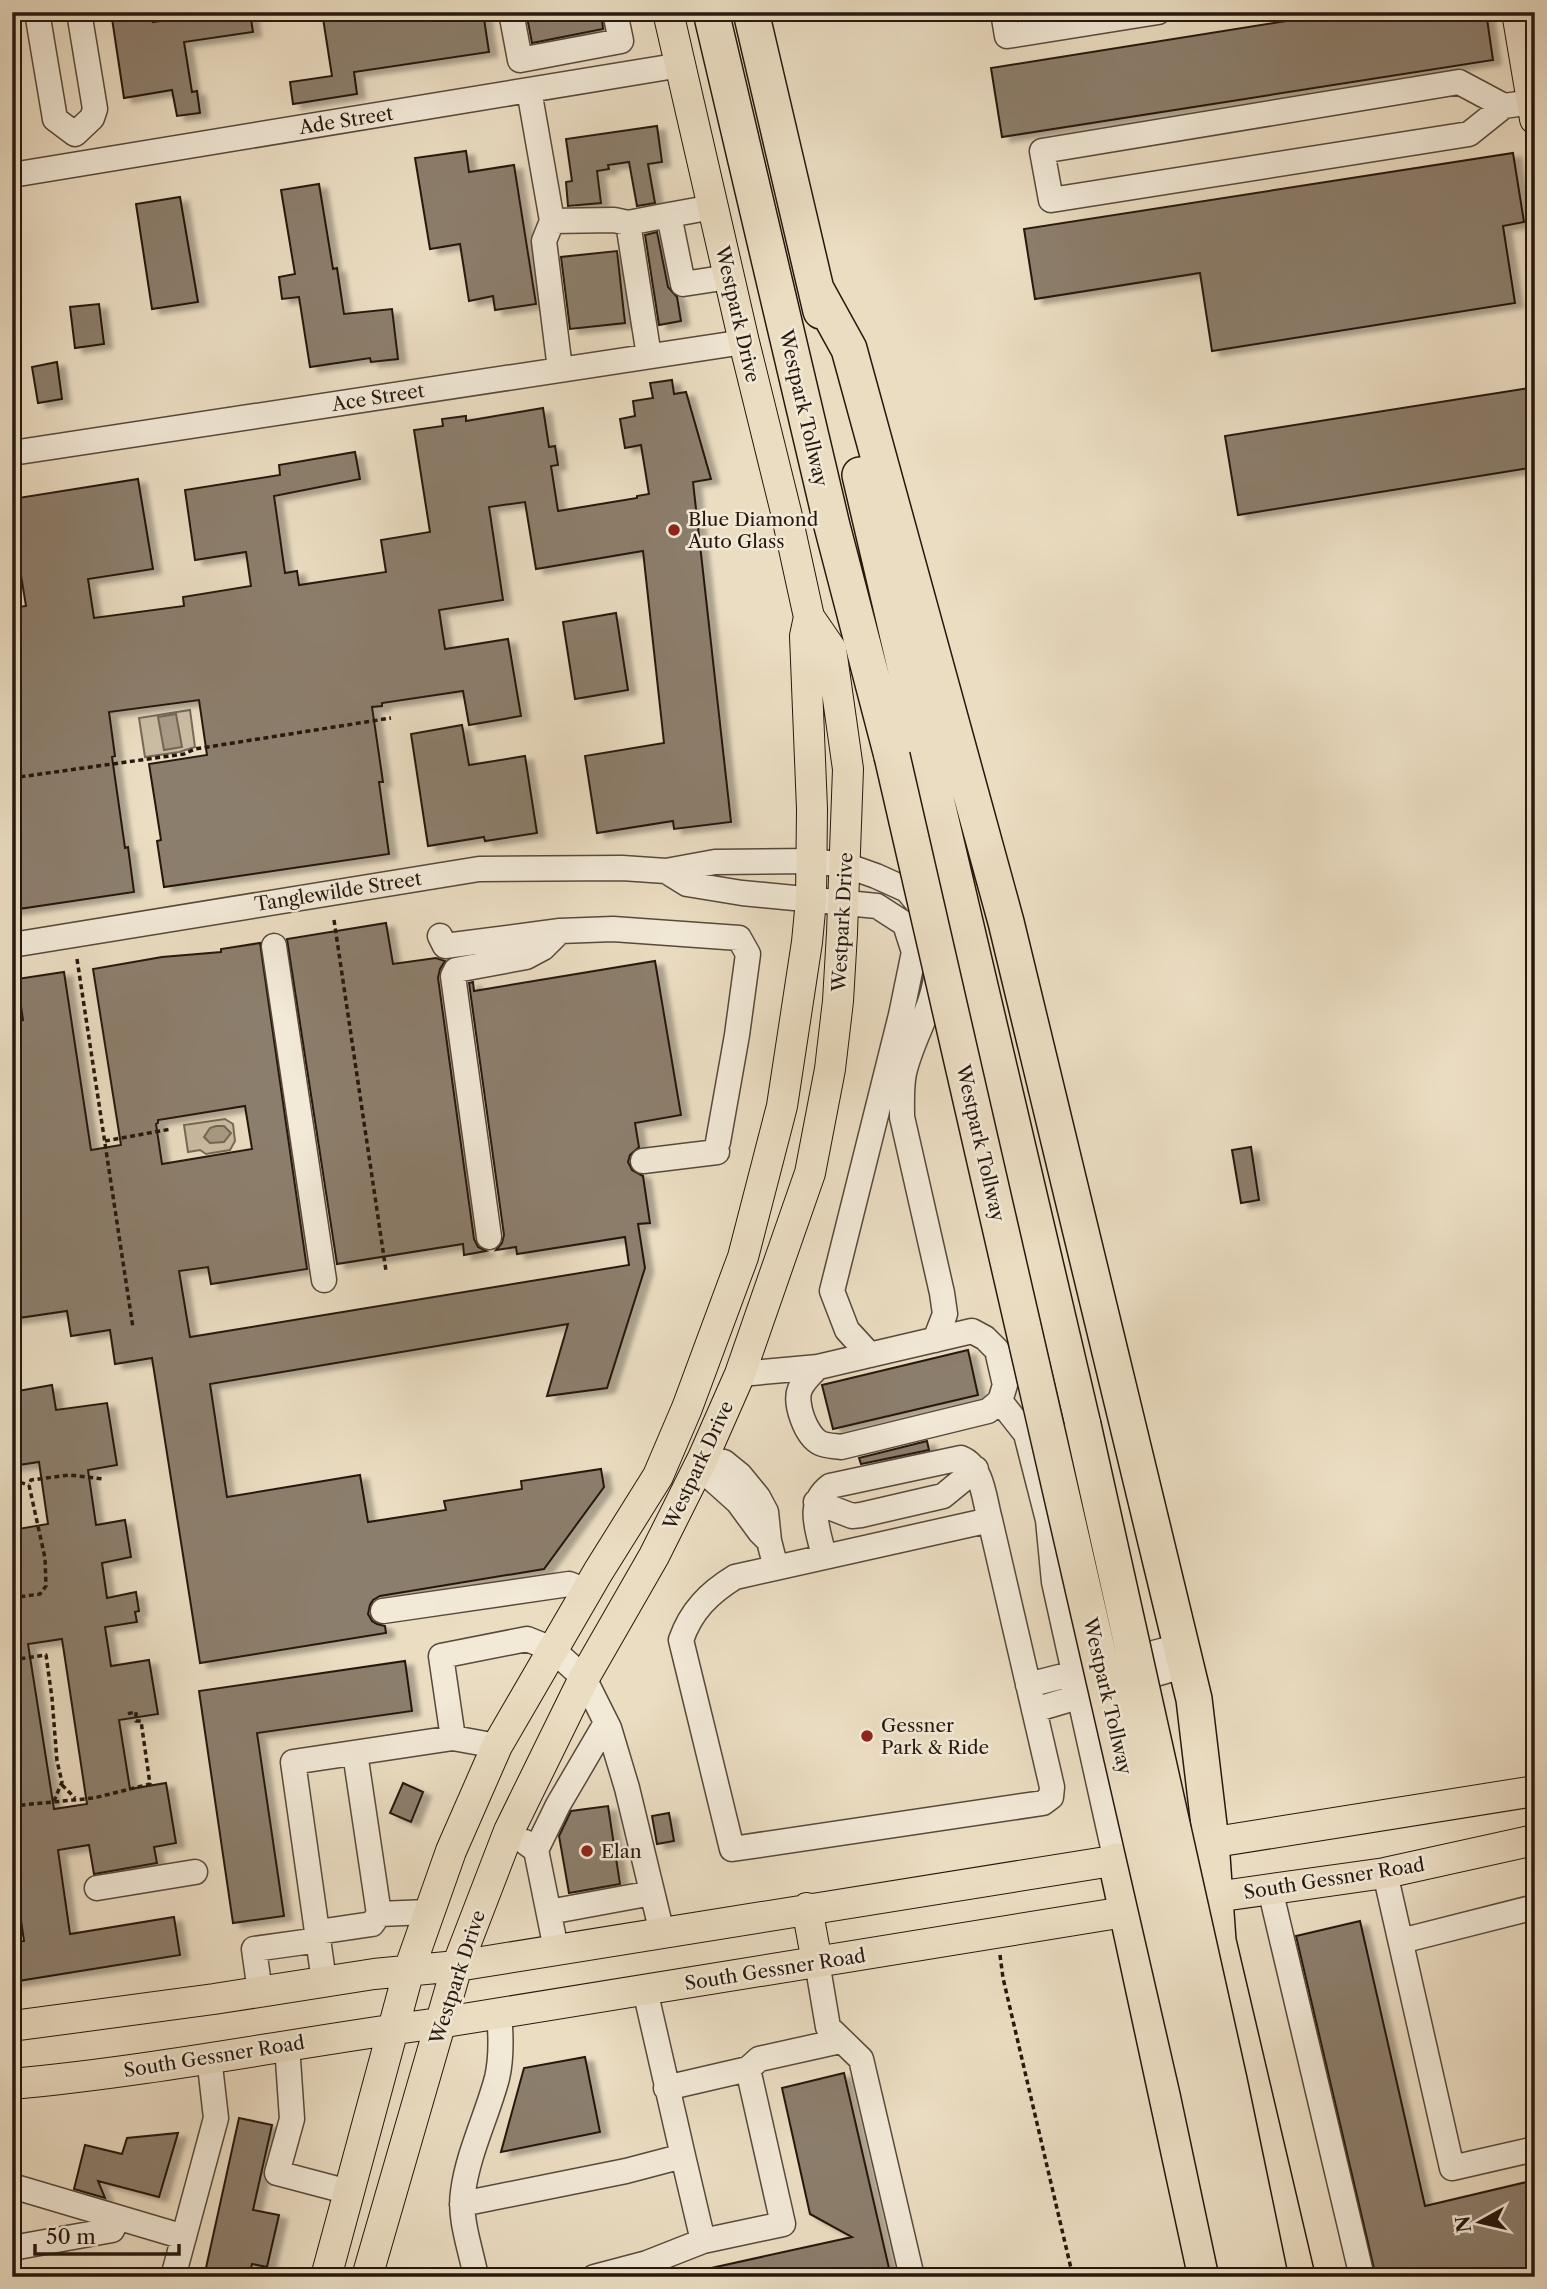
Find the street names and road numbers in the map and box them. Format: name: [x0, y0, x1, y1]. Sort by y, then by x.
street label: Ade Street: [296, 102, 395, 139]
street label: Westpark Drive: [710, 243, 764, 385]
street label: Westpark Tollway: [774, 327, 833, 489]
street label: Ace Street: [329, 379, 426, 416]
street label: Westpark Drive: [827, 852, 858, 993]
street label: Tanglewilde Street: [253, 867, 423, 916]
street label: Westpark Tollway: [951, 1062, 1010, 1224]
street label: Westpark Drive: [658, 1397, 738, 1534]
street label: Westpark Tollway: [1078, 1615, 1137, 1777]
street label: South Gessner Road: [1242, 1853, 1427, 1904]
street label: Westpark Drive: [425, 1907, 490, 2048]
street label: South Gessner Road: [683, 1944, 868, 1995]
street label: South Gessner Road: [122, 2031, 307, 2082]

